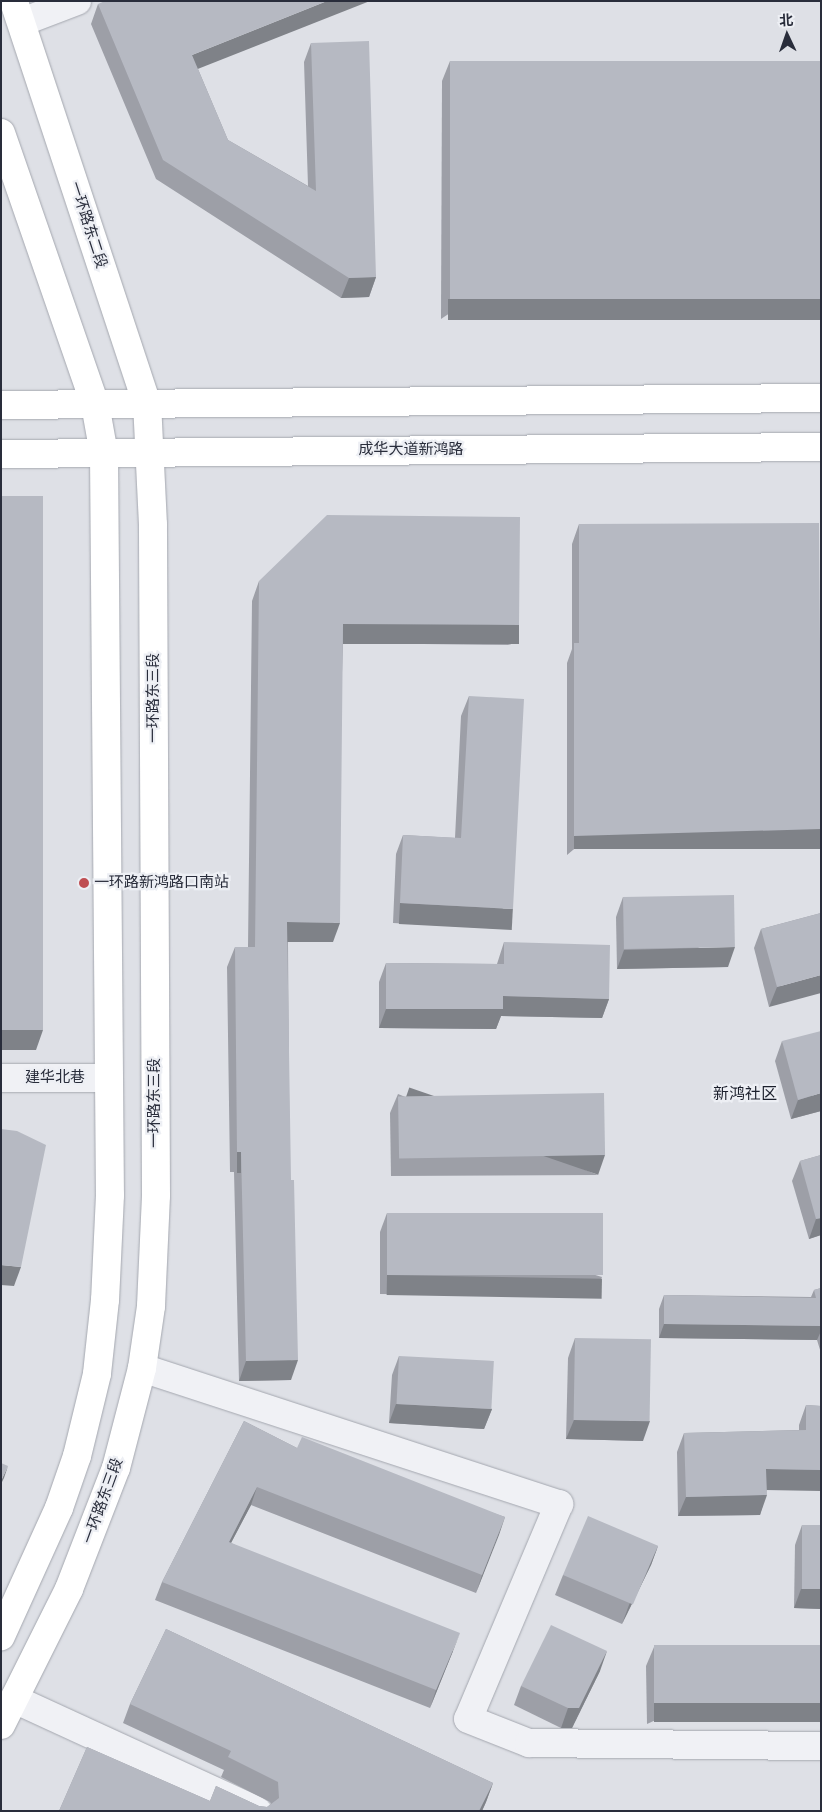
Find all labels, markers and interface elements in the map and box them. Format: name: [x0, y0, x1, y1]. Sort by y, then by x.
north arrow: [762, 10, 812, 60]
text: 北: [779, 12, 794, 28]
street label: 一环路东二段: [66, 179, 110, 271]
street label: 成华大道新鸿路: [359, 441, 463, 459]
street label: 一环路东三段: [145, 653, 163, 743]
place label: 一环路新鸿路口南站: [94, 874, 229, 892]
marker: 一环路新鸿路口南站: [78, 877, 90, 889]
street label: 一环路东三段: [146, 1058, 164, 1148]
street label: 建华北巷: [25, 1069, 85, 1087]
district label: 新鸿社区: [713, 1084, 777, 1104]
street label: 一环路东三段: [79, 1456, 127, 1546]

